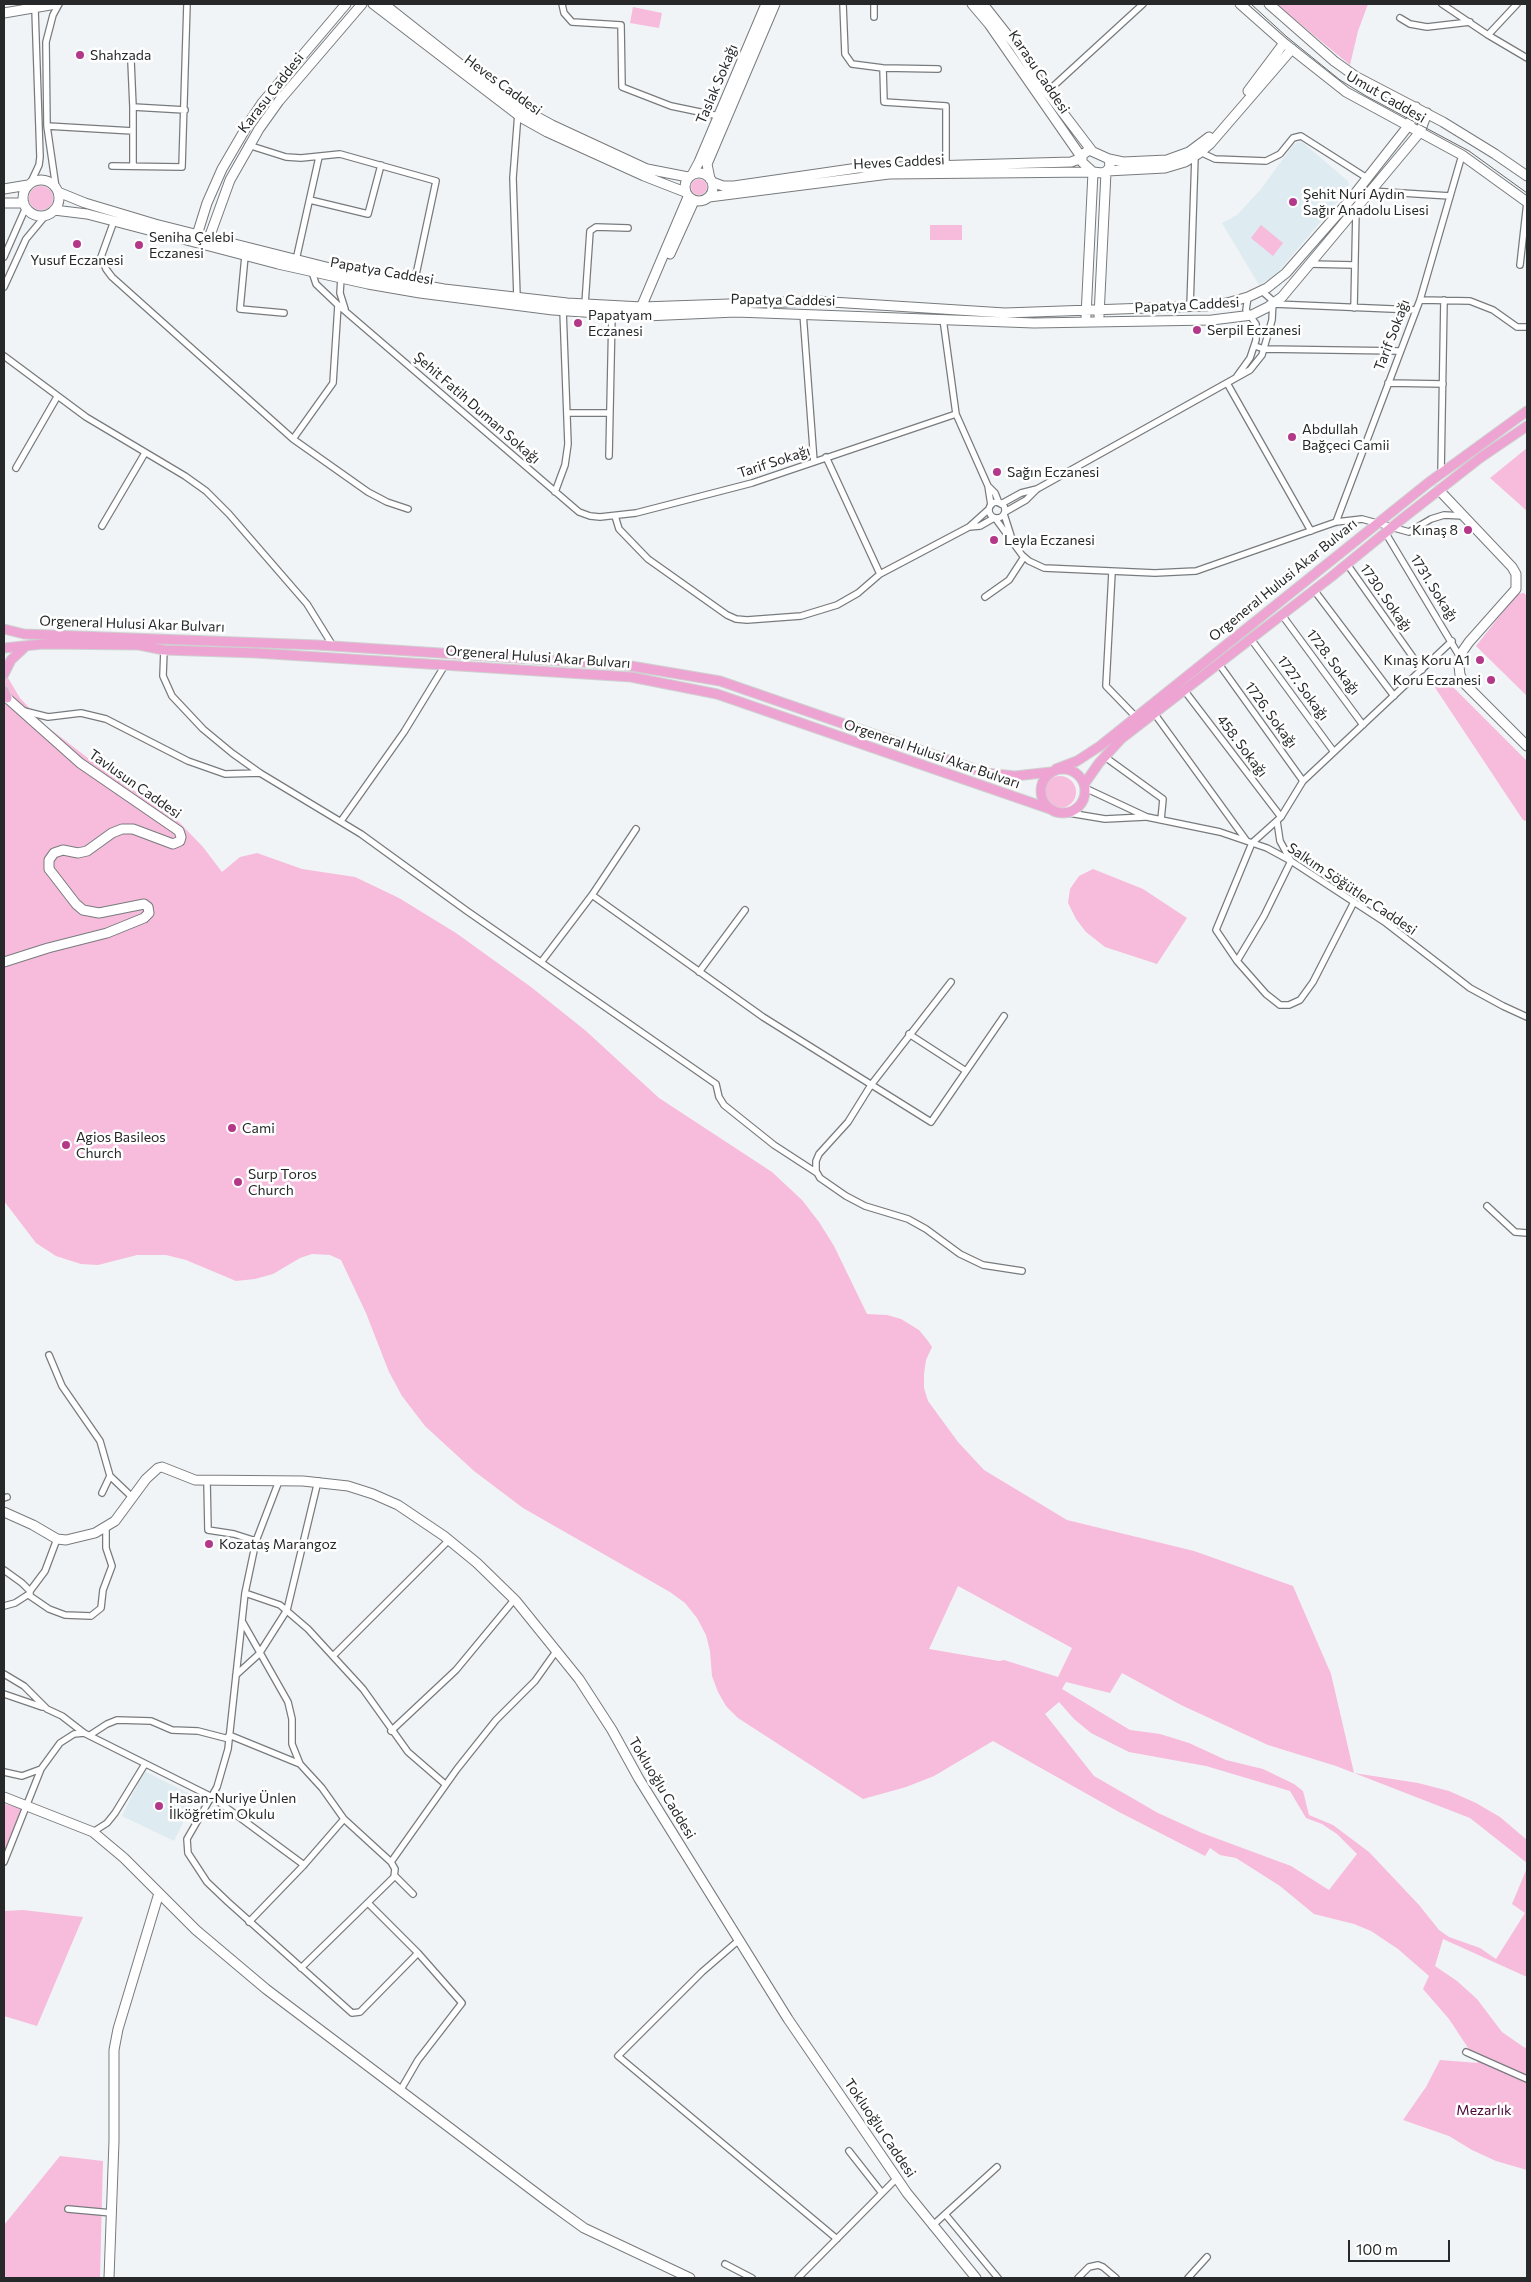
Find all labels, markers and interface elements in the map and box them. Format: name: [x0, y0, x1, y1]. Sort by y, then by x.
street label: Karasu Caddesi: [1005, 27, 1073, 117]
street label: Taslak Sokağı: [693, 41, 741, 127]
place label: Shahzada: [90, 47, 151, 63]
marker: Shahzada: [74, 49, 86, 61]
street label: Karasu Caddesi: [235, 50, 307, 136]
street label: Heves Caddesi: [461, 51, 545, 119]
street label: Umut Caddesi: [1343, 67, 1429, 127]
street label: Heves Caddesi: [853, 151, 945, 173]
place label: Şehit Nuri Aydın Sağır Anadolu Lisesi: [1303, 186, 1429, 218]
marker: Şehit Nuri Aydın Sağır Anadolu Lisesi: [1287, 196, 1299, 208]
place label: Seniha Çelebi Eczanesi: [149, 229, 234, 262]
marker: Yusuf Eczanesi: [71, 238, 83, 250]
marker: Seniha Çelebi Eczanesi: [133, 239, 145, 251]
place label: Yusuf Eczanesi: [30, 252, 124, 268]
street label: Papatya Caddesi: [329, 254, 435, 288]
street label: Papatya Caddesi: [730, 291, 836, 309]
street label: Papatya Caddesi: [1134, 294, 1240, 316]
street label: Tarif Sokağı: [1371, 297, 1413, 373]
place label: Papatyam Eczanesi: [588, 307, 652, 340]
marker: Papatyam Eczanesi: [572, 317, 584, 329]
place label: Serpil Eczanesi: [1207, 322, 1301, 338]
marker: Serpil Eczanesi: [1191, 324, 1203, 336]
street label: Şehit Fatih Duman Sokağı: [410, 349, 544, 467]
place label: Abdullah Bağçeci Camii: [1302, 421, 1390, 454]
marker: Abdullah Bağçeci Camii: [1286, 431, 1298, 443]
street label: Tarif Sokağı: [736, 442, 812, 482]
place label: Sağın Eczanesi: [1007, 464, 1099, 480]
marker: Sağın Eczanesi: [991, 466, 1003, 478]
street label: Orgeneral Hulusi Akar Bulvarı: [1206, 515, 1360, 645]
place label: Kınaş 8: [1412, 522, 1458, 538]
marker: Kınaş 8: [1462, 524, 1474, 536]
place label: Leyla Eczanesi: [1004, 532, 1095, 548]
marker: Leyla Eczanesi: [988, 534, 1000, 546]
street label: 1731. Sokağı: [1407, 551, 1461, 625]
street label: 1730. Sokağı: [1356, 561, 1416, 635]
street label: Orgeneral Hulusi Akar Bulvarı: [39, 612, 225, 636]
street label: 1728. Sokağı: [1303, 626, 1363, 698]
street label: Orgeneral Hulusi Akar Bulvarı: [445, 642, 631, 672]
street label: 1727. Sokağı: [1274, 652, 1332, 724]
place label: Kınaş Koru A1: [1384, 652, 1470, 668]
marker: Kınaş Koru A1: [1474, 654, 1486, 666]
place label: Koru Eczanesi: [1393, 672, 1481, 688]
marker: Koru Eczanesi: [1485, 674, 1497, 686]
street label: 1726. Sokağı: [1241, 679, 1301, 751]
street label: 458. Sokağı: [1213, 712, 1271, 780]
street label: Orgeneral Hulusi Akar Bulvarı: [842, 716, 1022, 792]
street label: Tavlusun Caddesi: [86, 746, 184, 822]
street label: Salkım Söğütler Caddesi: [1284, 839, 1420, 939]
place label: Cami: [242, 1120, 275, 1136]
marker: Cami: [226, 1122, 238, 1134]
place label: Agios Basileos Church: [76, 1129, 166, 1162]
marker: Agios Basileos Church: [60, 1139, 72, 1151]
place label: Surp Toros Church: [248, 1166, 317, 1198]
marker: Surp Toros Church: [232, 1176, 244, 1188]
place label: Kozataş Marangoz: [219, 1536, 337, 1552]
marker: Kozataş Marangoz: [203, 1538, 215, 1550]
street label: Tokluoğlu Caddesi: [625, 1734, 699, 1842]
place label: Hasan-Nuriye Ünlen İlköğretim Okulu: [169, 1790, 296, 1822]
marker: Hasan-Nuriye Ünlen İlköğretim Okulu: [153, 1800, 165, 1812]
street label: Tokluoğlu Caddesi: [841, 2075, 919, 2181]
park label: Mezarlık: [1456, 2102, 1512, 2118]
scale bar: [1351, 2230, 1454, 2262]
text: 100 m: [1356, 2240, 1398, 2258]

